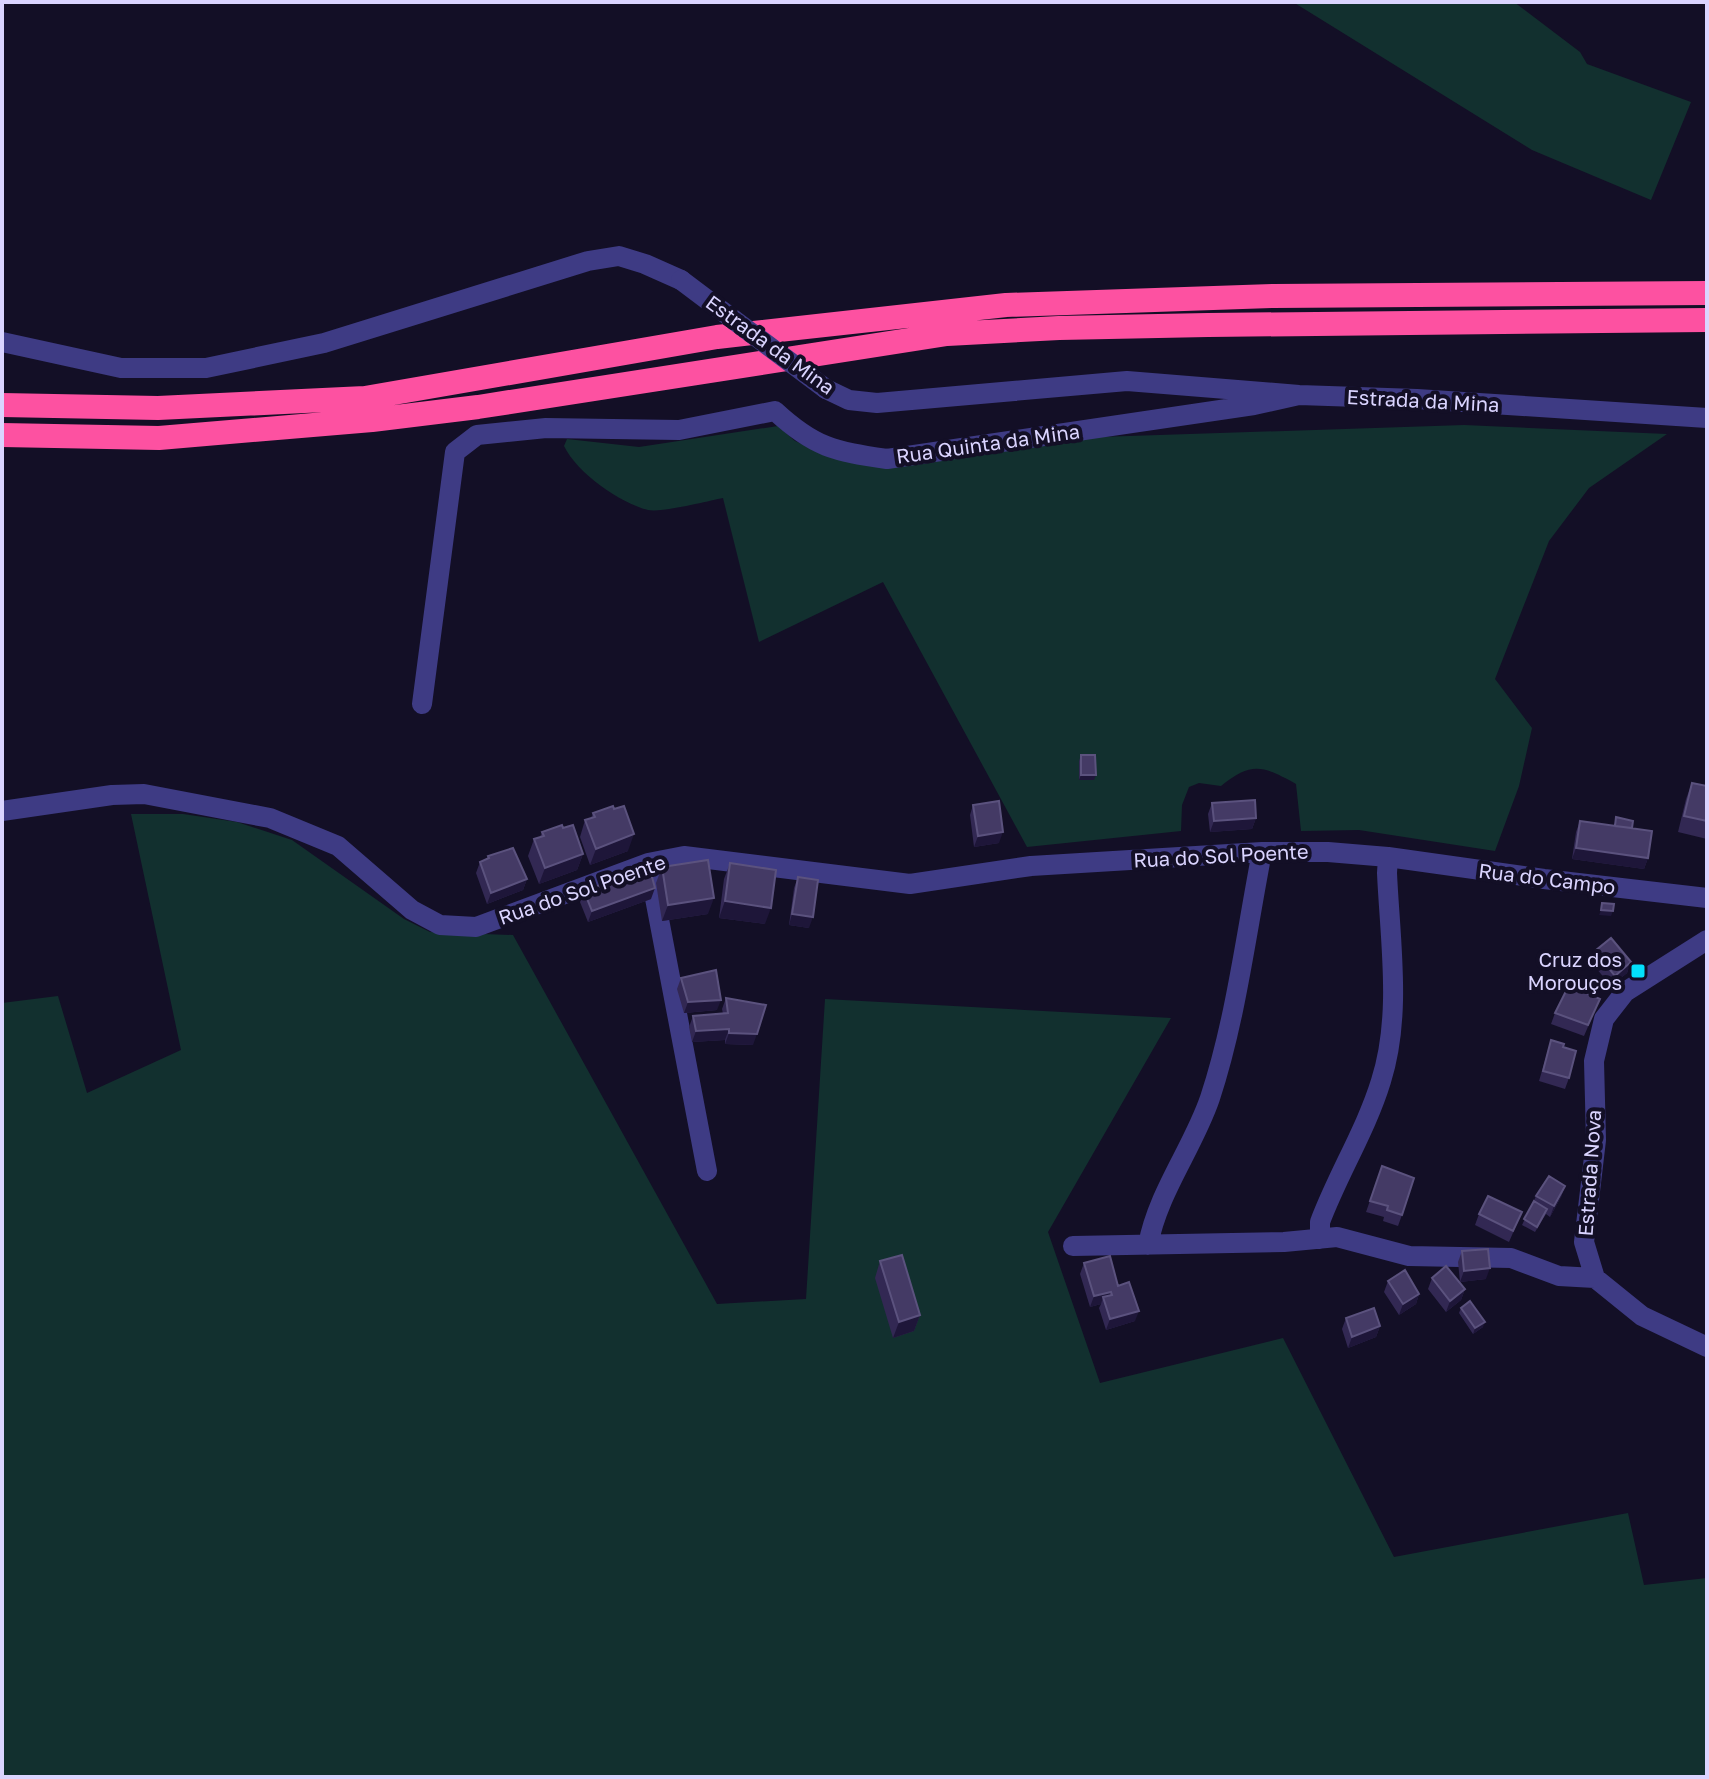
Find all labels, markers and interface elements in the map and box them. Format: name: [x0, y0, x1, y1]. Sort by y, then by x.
street label: Estrada da Mina: [702, 289, 840, 399]
street label: Estrada da Mina: [1346, 384, 1500, 416]
street label: Rua Quinta da Mina: [895, 418, 1081, 468]
street label: Rua do Sol Poente: [1133, 838, 1309, 872]
street label: Rua do Sol Poente: [495, 849, 668, 929]
street label: Rua do Campo: [1477, 858, 1617, 898]
place label: Cruz dos Morouços: [1528, 947, 1622, 994]
marker: Cruz dos Morouços: [1629, 962, 1647, 980]
street label: Estrada Nova: [1573, 1109, 1605, 1237]

